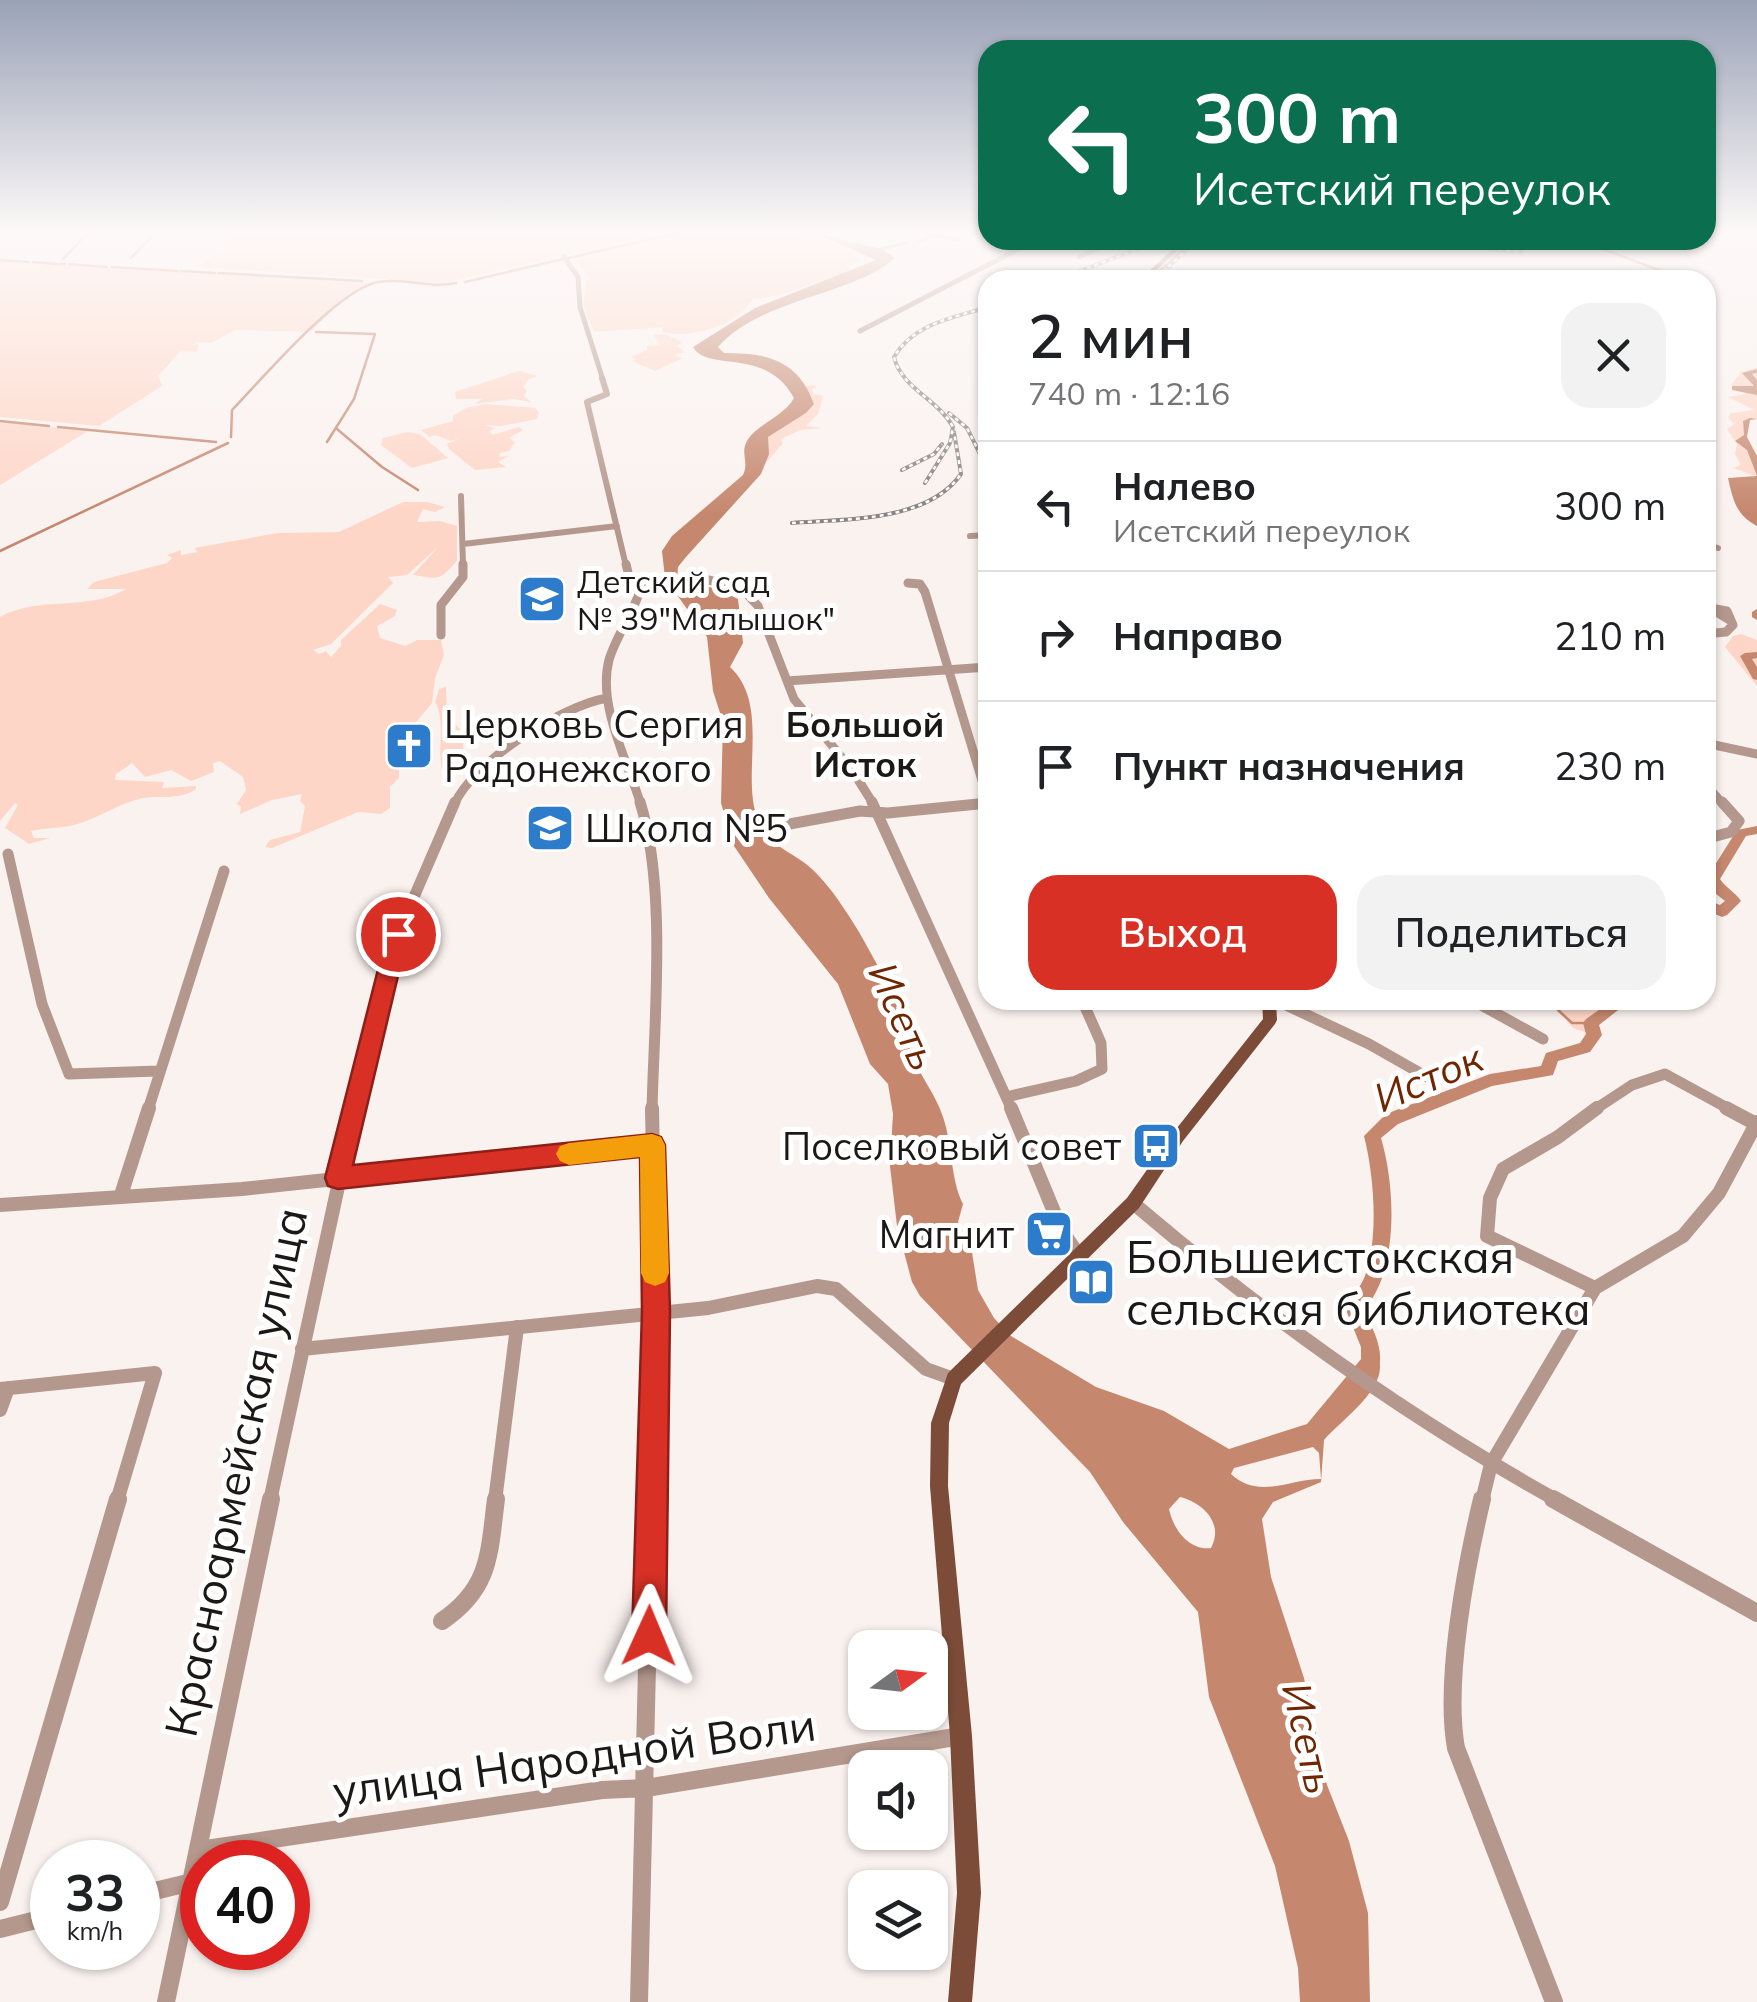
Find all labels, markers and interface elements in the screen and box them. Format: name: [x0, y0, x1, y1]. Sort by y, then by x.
text: 300 m: [1193, 73, 1401, 161]
icon: left: [1028, 80, 1158, 210]
text: Исетский переулок: [1193, 160, 1610, 216]
text: 2 мин: [1028, 298, 1194, 373]
button: close: [1561, 303, 1666, 408]
text: 740 m · 12:16: [1028, 373, 1230, 413]
text: Налево: [1113, 462, 1256, 510]
icon: left: [1028, 479, 1083, 534]
text: 300 m: [1554, 482, 1666, 530]
text: Исетский переулок: [1113, 510, 1410, 550]
place label: Детский сад № 39"Малышок": [577, 561, 835, 638]
school or university icon: Детский сад № 39"Малышок": [516, 573, 568, 625]
icon: right: [1028, 609, 1083, 664]
text: Направо: [1113, 612, 1283, 660]
text: 210 m: [1554, 612, 1666, 660]
place label: Церковь Сергия Радонежского: [444, 700, 744, 792]
district label: Большой Исток: [786, 702, 944, 786]
church icon: Церковь Сергия Радонежского: [383, 720, 435, 772]
icon: arrive: [1028, 739, 1083, 794]
text: Пункт назначения: [1113, 742, 1465, 790]
text: 230 m: [1554, 742, 1666, 790]
school or university icon: Школа №5: [524, 802, 576, 854]
place label: Школа №5: [585, 804, 788, 852]
button: Выход: [1028, 875, 1337, 990]
button: Поделиться: [1357, 875, 1666, 990]
pin: [356, 892, 441, 977]
icon: arrive: [371, 907, 426, 962]
water label: Исеть: [858, 954, 950, 1078]
water label: Исток: [1366, 1031, 1491, 1122]
bus stop icon: Поселковый совет: [1130, 1120, 1182, 1172]
place label: Поселковый совет: [782, 1122, 1122, 1170]
street label: Красноармейская улица: [152, 1203, 318, 1741]
supermarket icon: Магнит: [1023, 1208, 1075, 1260]
place label: Магнит: [879, 1210, 1015, 1258]
place label: Большеистокская сельская библиотека: [1126, 1228, 1591, 1336]
library icon: Большеистокская сельская библиотека: [1065, 1256, 1117, 1308]
position arrow: [597, 1584, 701, 1688]
north arrow: [848, 1630, 948, 1730]
map controls: [848, 1630, 948, 1970]
water label: Исеть: [1272, 1678, 1346, 1798]
street label: улица Народной Воли: [329, 1695, 819, 1819]
button: sound: [848, 1750, 948, 1850]
speed limit sign: 40: [180, 1840, 310, 1970]
text: 33: [65, 1861, 125, 1924]
button: layers: [848, 1870, 948, 1970]
text: km/h: [67, 1915, 123, 1946]

